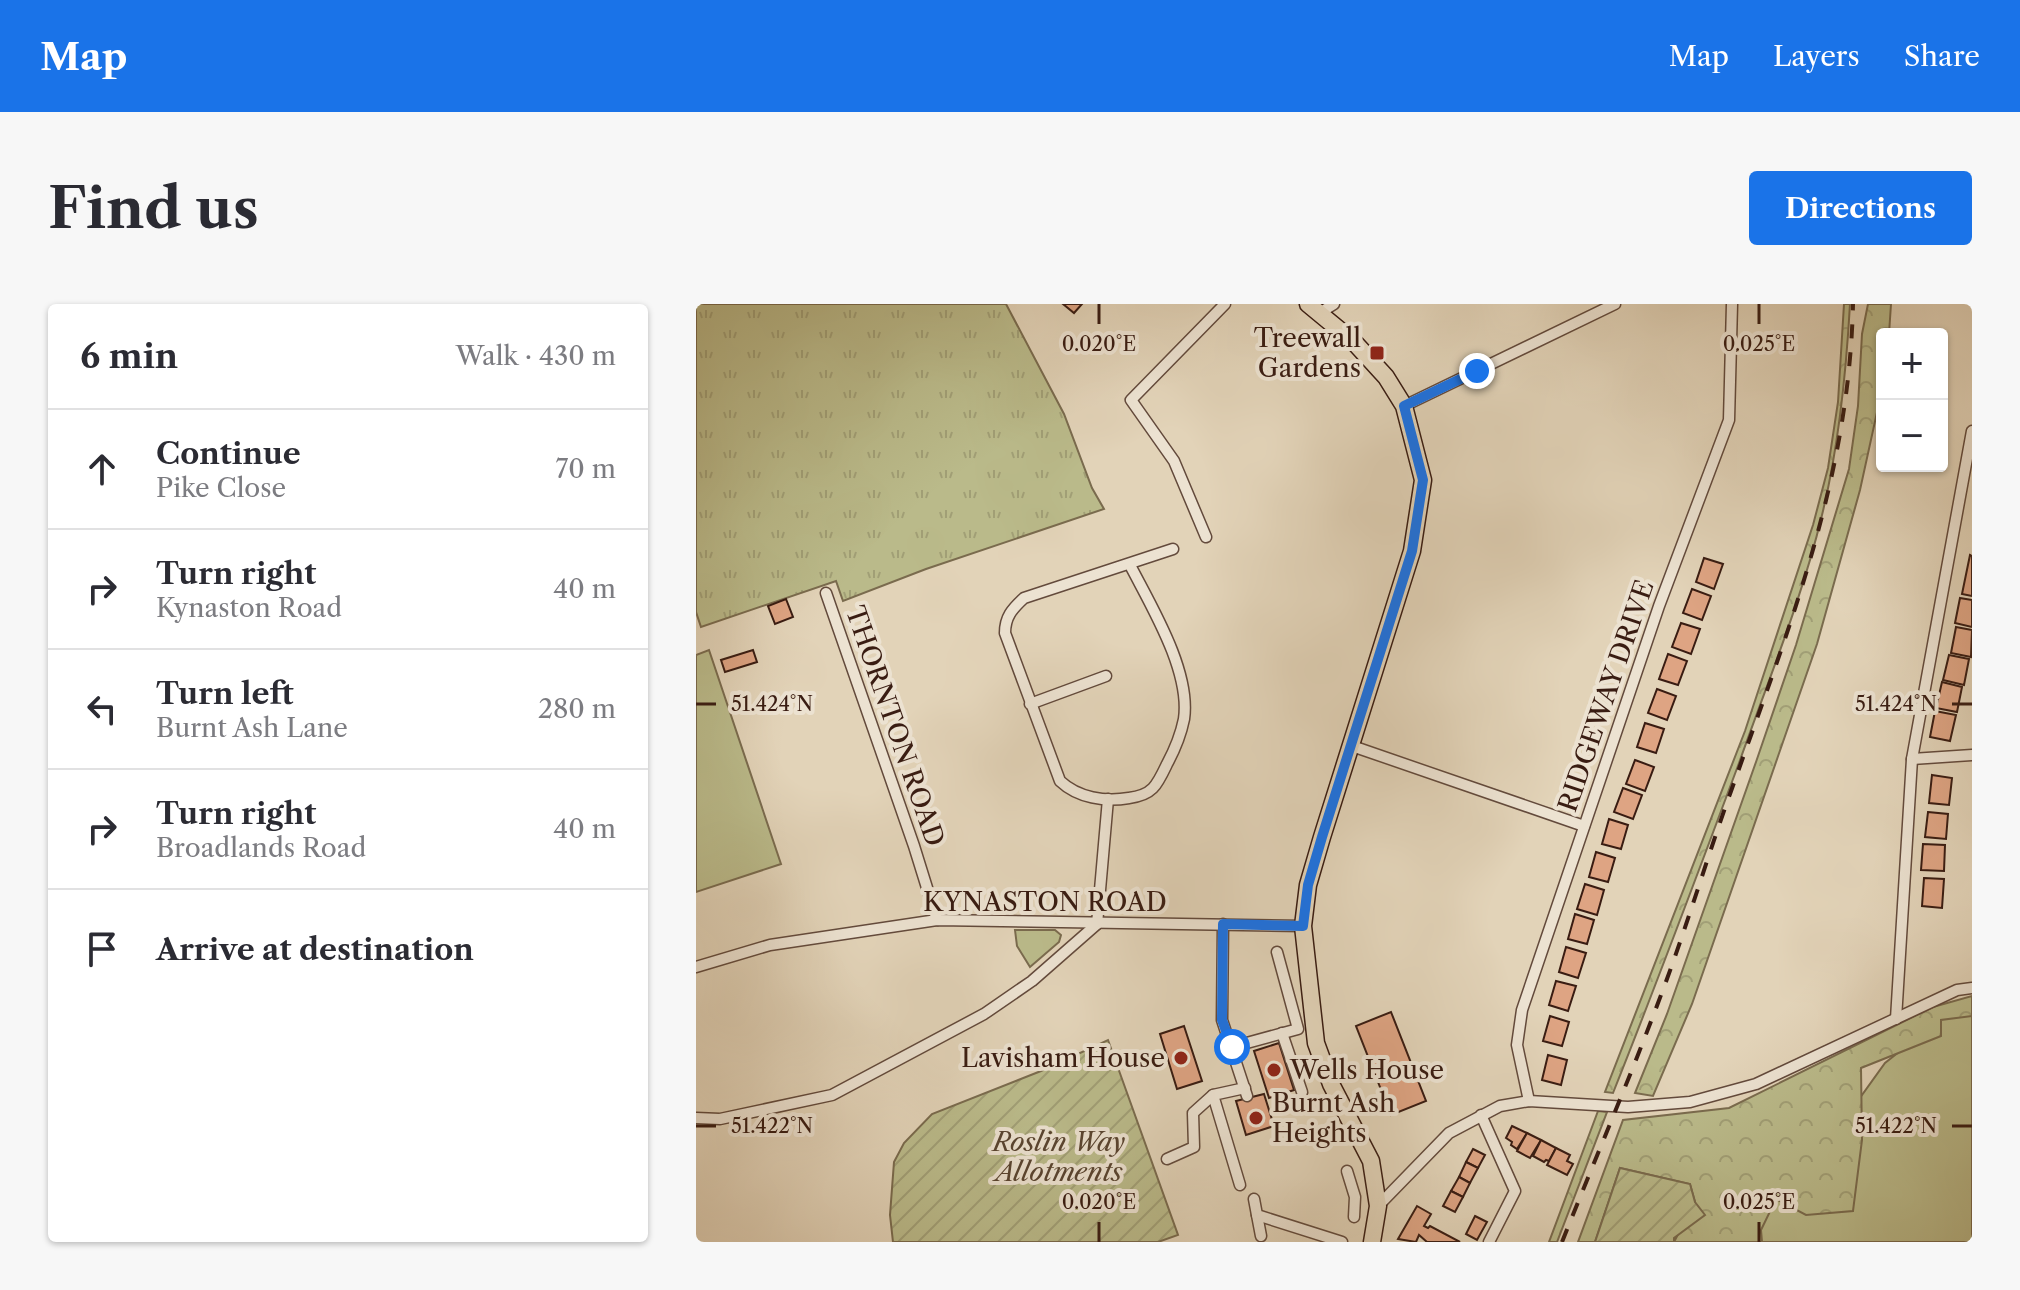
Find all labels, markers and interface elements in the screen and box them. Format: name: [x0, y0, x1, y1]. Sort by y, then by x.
text: Map: [40, 33, 128, 80]
text: Map: [1669, 39, 1729, 73]
text: Layers: [1773, 39, 1860, 73]
text: Share: [1904, 39, 1980, 73]
button: Directions: [1749, 171, 1972, 245]
text: Find us: [48, 174, 259, 243]
place label: Treewall Gardens: [1254, 322, 1361, 384]
map controls: [1876, 328, 1948, 472]
button: +: [1876, 328, 1948, 400]
text: 0.020°E: [1062, 332, 1136, 356]
text: 0.025°E: [1723, 332, 1795, 356]
text: 6 min: [80, 335, 178, 377]
text: Walk · 430 m: [456, 340, 616, 372]
marker: Treewall Gardens: [1368, 344, 1386, 362]
route end: [1459, 353, 1495, 389]
button: −: [1876, 400, 1948, 472]
text: Continue: [156, 435, 301, 472]
icon: ahead: [80, 447, 124, 491]
text: 70 m: [556, 453, 616, 485]
text: Pike Close: [156, 472, 286, 504]
text: Turn right: [156, 555, 316, 592]
icon: right: [80, 567, 124, 611]
text: 40 m: [553, 573, 616, 605]
street label: RIDGEWAY DRIVE: [1551, 576, 1661, 816]
text: Kynaston Road: [156, 592, 342, 624]
street label: THORNTON ROAD: [839, 601, 951, 851]
text: Turn left: [156, 675, 293, 712]
icon: left: [80, 687, 124, 731]
text: 51.424°N: [731, 692, 813, 716]
text: 51.424°N: [1855, 692, 1937, 716]
text: 280 m: [538, 693, 616, 725]
text: Burnt Ash Lane: [156, 712, 348, 744]
text: Turn right: [156, 795, 316, 832]
icon: right: [80, 807, 124, 851]
text: 40 m: [553, 813, 616, 845]
text: Broadlands Road: [156, 832, 366, 864]
street label: KYNASTON ROAD: [923, 886, 1167, 918]
icon: arrive: [80, 927, 124, 971]
text: Arrive at destination: [156, 931, 474, 968]
route start: [1214, 1029, 1250, 1065]
place label: Lavisham House: [961, 1042, 1165, 1074]
marker: Lavisham House: [1172, 1049, 1190, 1067]
place label: Wells House: [1289, 1054, 1444, 1086]
marker: Wells House: [1265, 1061, 1283, 1079]
place label: Burnt Ash Heights: [1272, 1087, 1395, 1149]
marker: Burnt Ash Heights: [1247, 1109, 1265, 1127]
text: 51.422°N: [731, 1114, 813, 1138]
text: 51.422°N: [1855, 1114, 1937, 1138]
park label: Roslin Way Allotments: [991, 1126, 1125, 1188]
text: 0.020°E: [1062, 1190, 1136, 1214]
text: 0.025°E: [1723, 1190, 1795, 1214]

